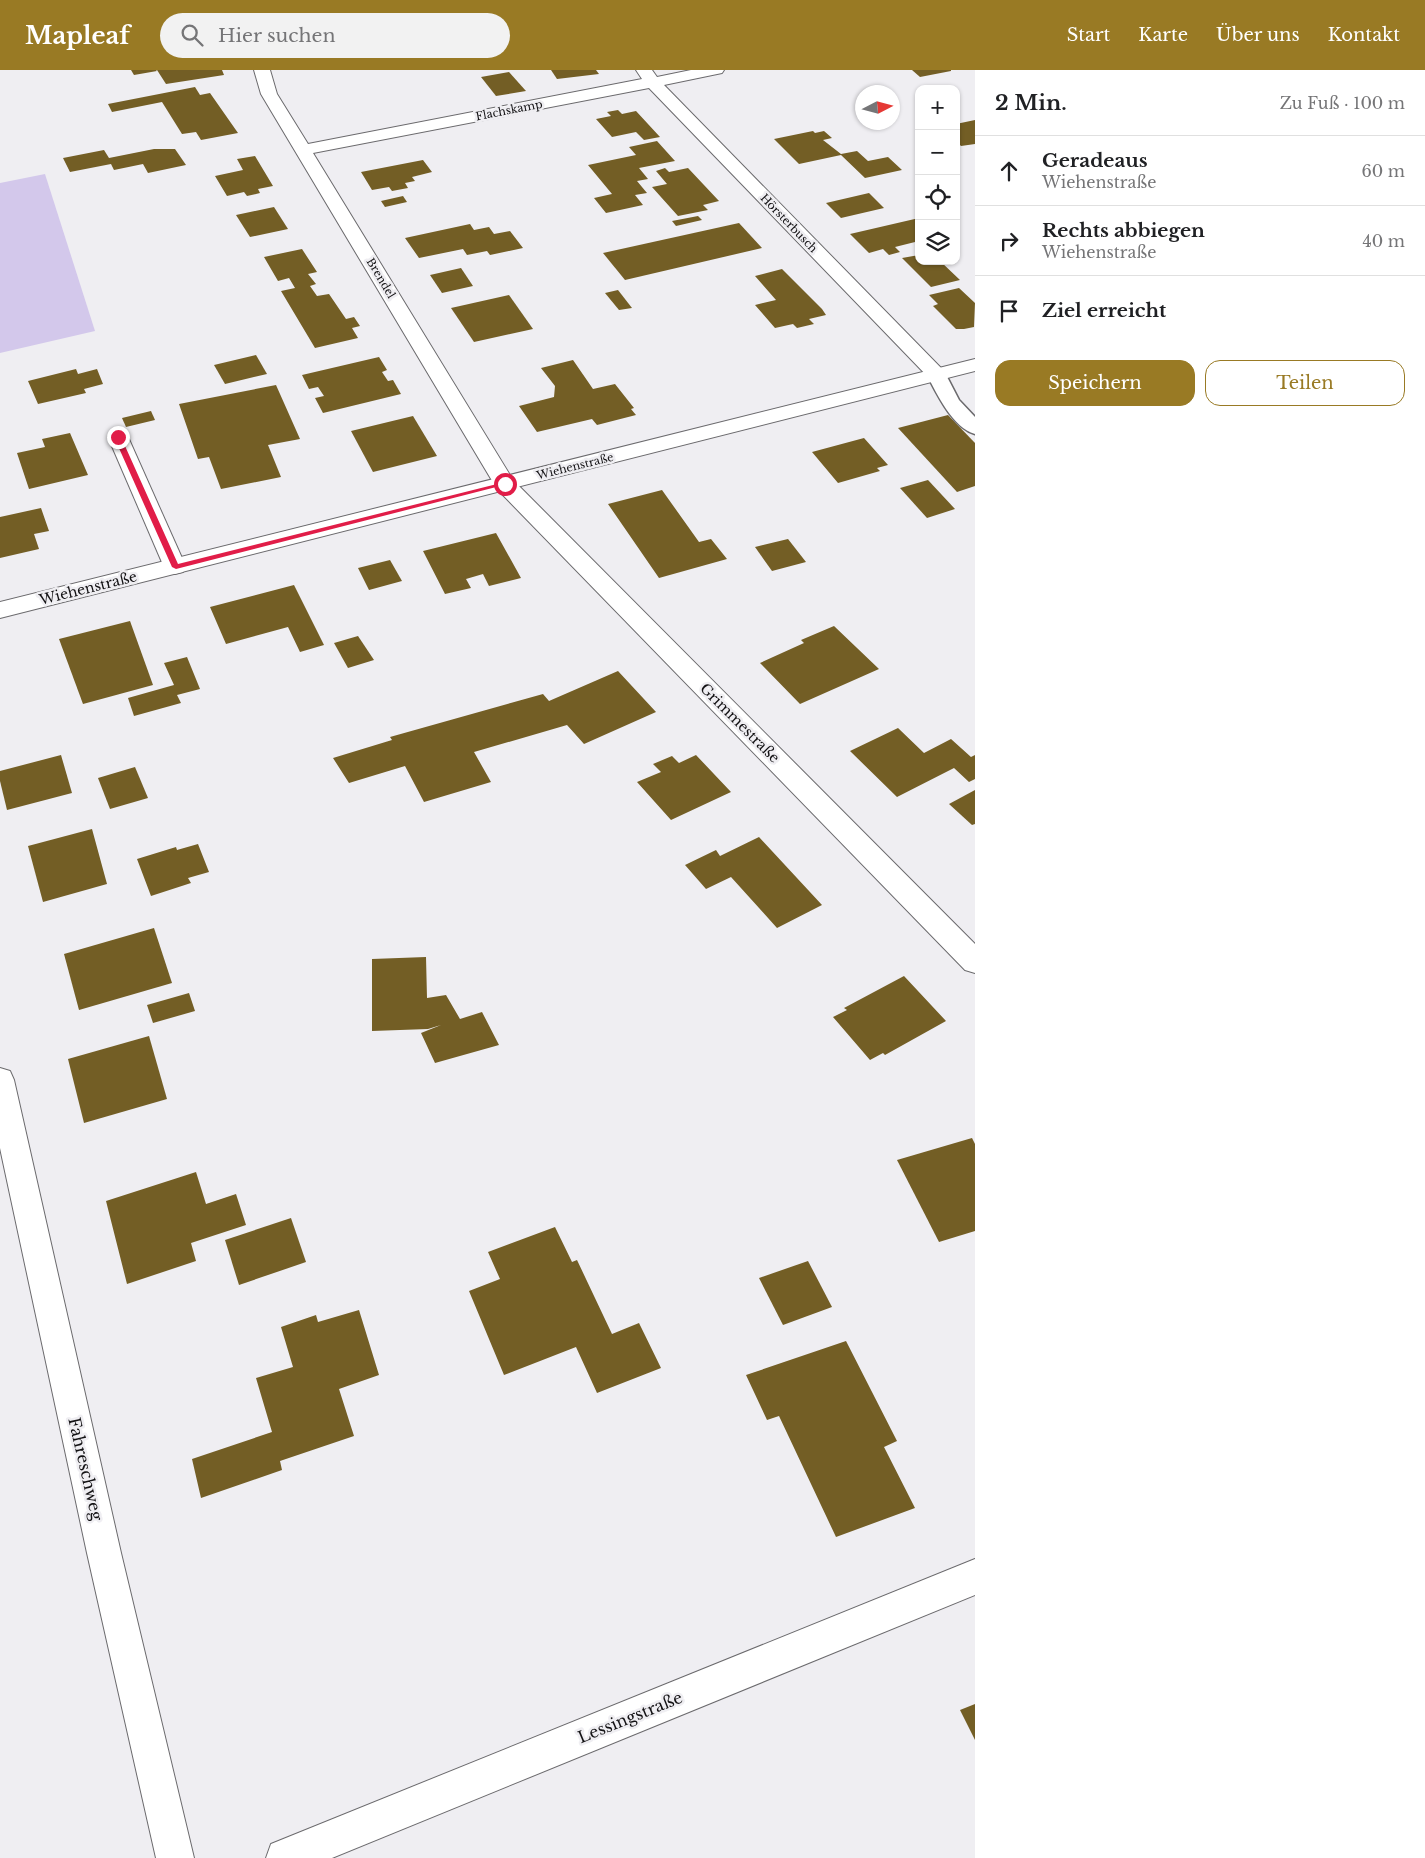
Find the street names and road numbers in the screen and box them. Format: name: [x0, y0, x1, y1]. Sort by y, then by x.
street label: Flachskamp: [474, 97, 544, 123]
street label: Hörsterbusch: [758, 191, 821, 256]
street label: Brendel: [363, 255, 399, 301]
street label: Wiehenstraße: [534, 450, 615, 483]
street label: Wiehenstraße: [36, 567, 139, 609]
street label: Grimmestraße: [696, 679, 784, 767]
street label: Fahreschweg: [64, 1415, 108, 1523]
street label: Lessingstraße: [575, 1687, 685, 1747]

